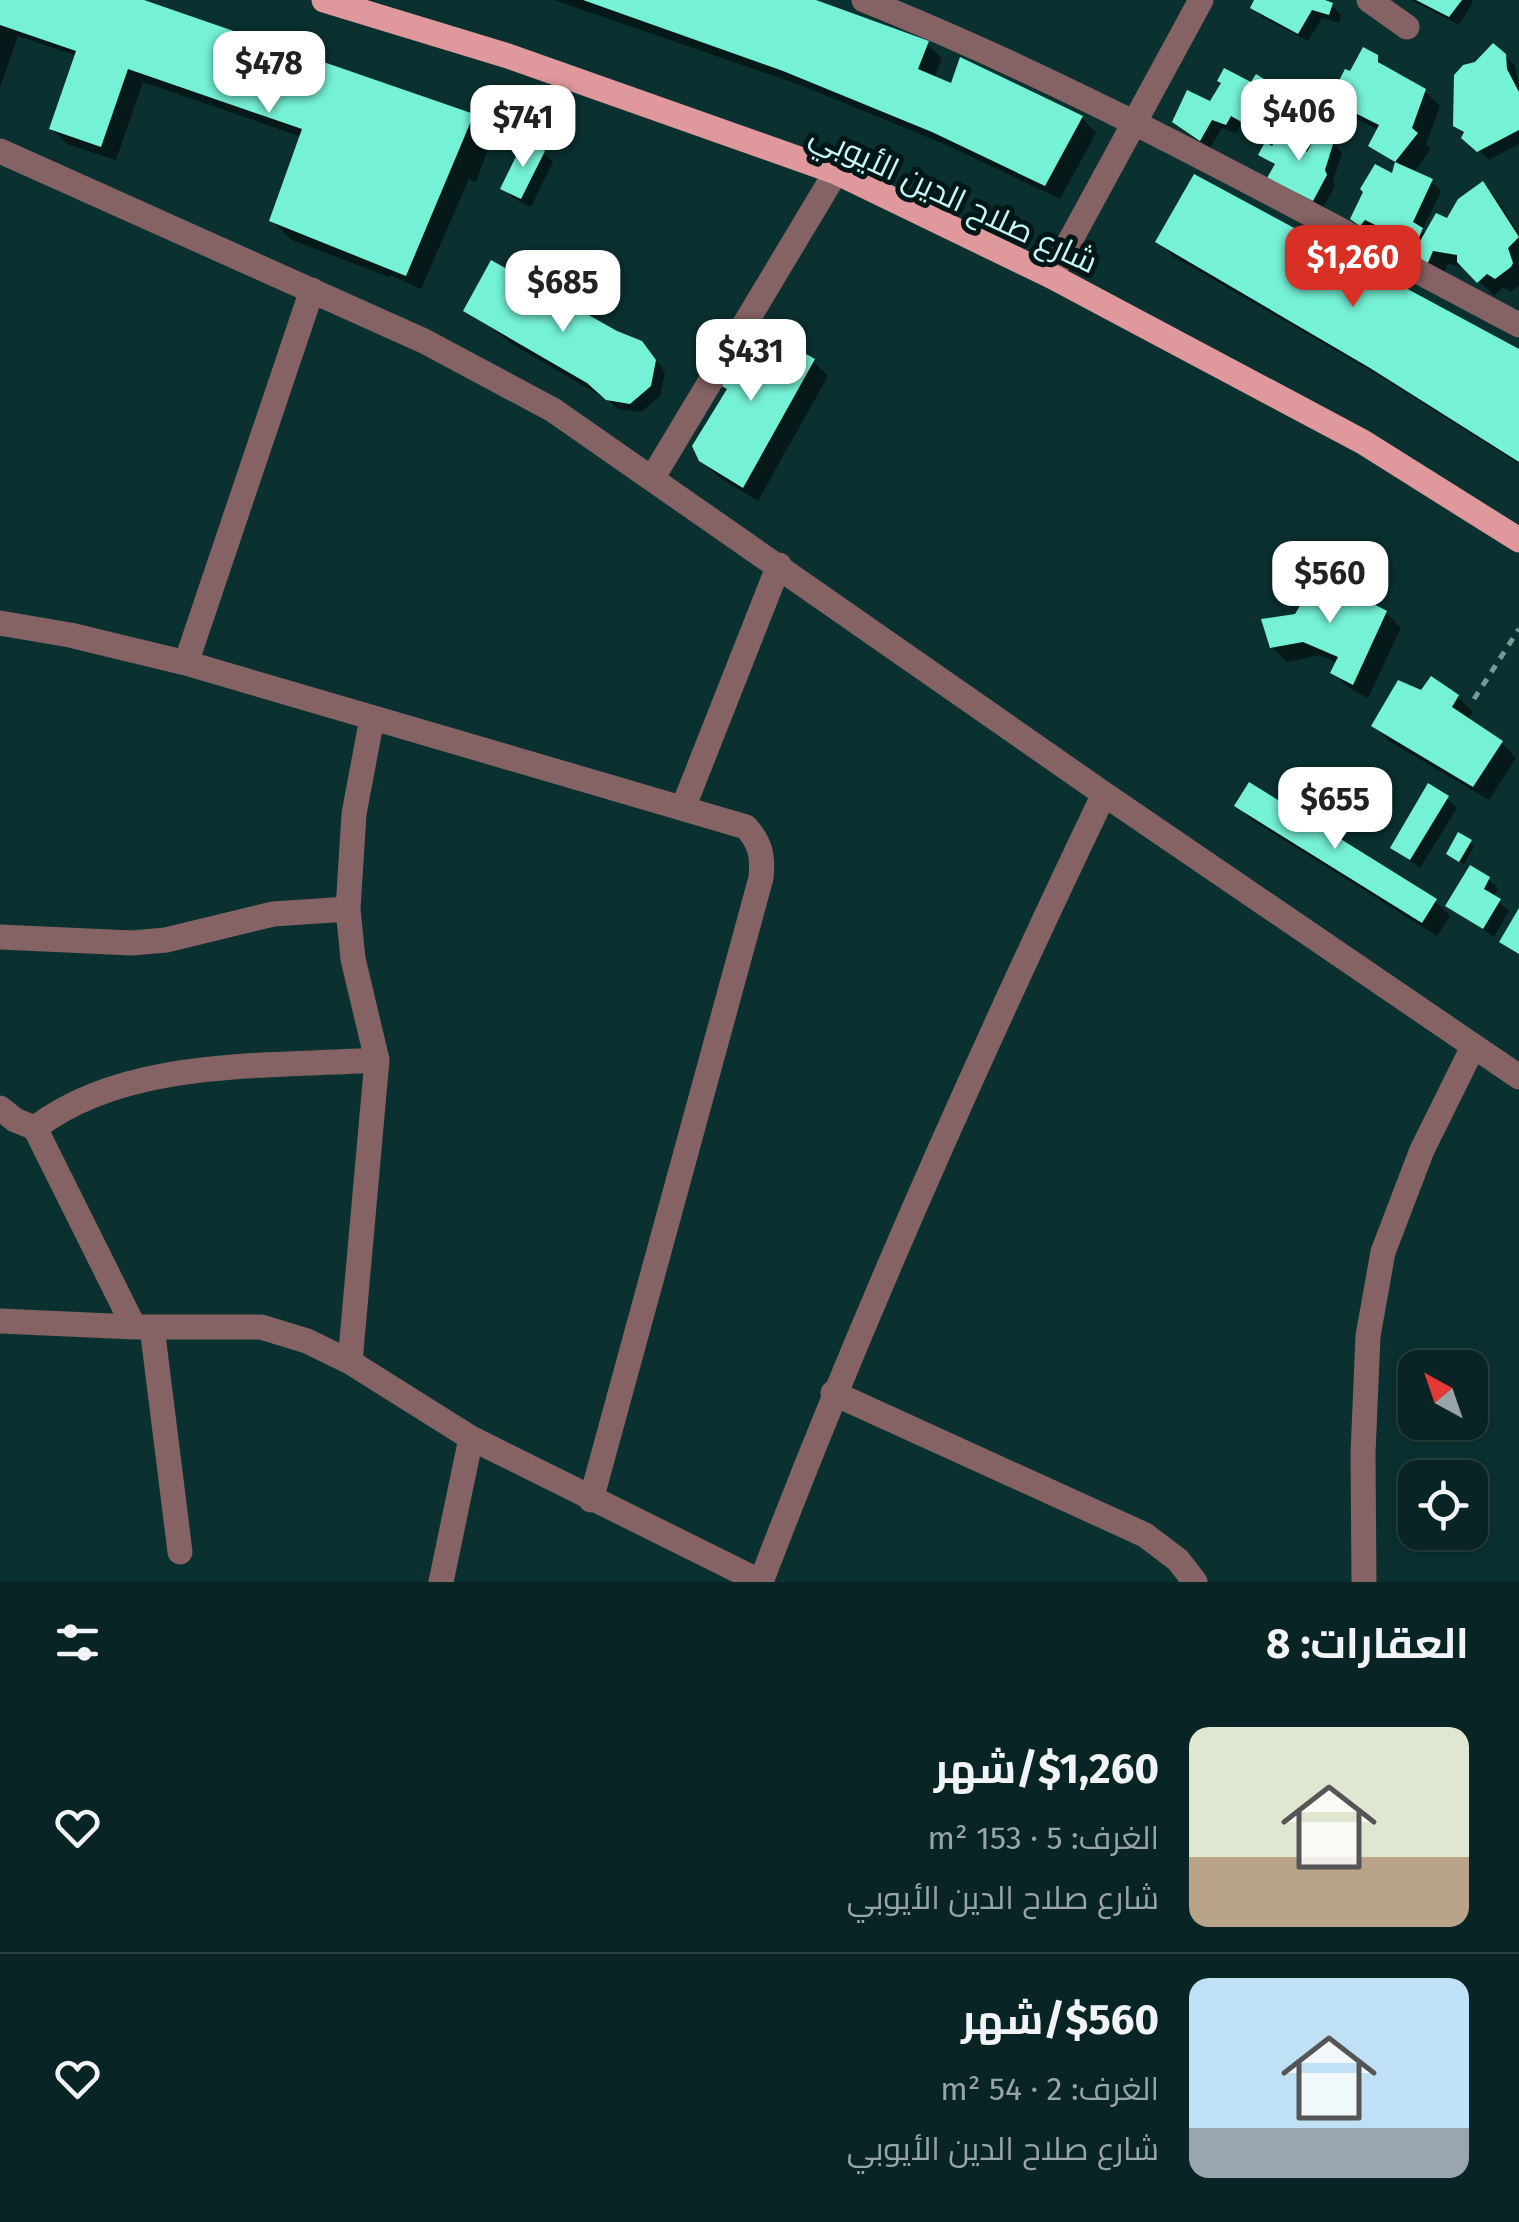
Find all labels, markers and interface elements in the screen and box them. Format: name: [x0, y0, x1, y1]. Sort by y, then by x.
pin: $478: [210, 31, 328, 116]
text: $478: [235, 44, 303, 82]
pin: $406: [1240, 79, 1358, 164]
pin: $741: [464, 85, 582, 170]
text: $406: [1263, 92, 1335, 130]
text: $741: [492, 98, 554, 136]
street label: شارع صلاح الدين الأيوبي: [802, 115, 1104, 287]
pin: $1,260: [1272, 225, 1434, 310]
text: $1,260: [1307, 238, 1399, 276]
pin: $685: [504, 250, 622, 335]
text: $685: [527, 263, 599, 301]
pin: $431: [692, 319, 810, 404]
text: $431: [718, 332, 784, 370]
pin: $560: [1271, 541, 1389, 626]
text: $560: [1294, 554, 1366, 592]
pin: $655: [1276, 767, 1394, 852]
text: $655: [1300, 780, 1370, 818]
north arrow: [1398, 1350, 1488, 1440]
map controls: [1398, 1350, 1488, 1550]
button: locate: [1398, 1460, 1488, 1550]
icon: filters: [50, 1615, 105, 1670]
text: العقارات: 8: [1266, 1619, 1469, 1669]
text: $1,260/شهر: [934, 1744, 1159, 1794]
icon: home: [1269, 1767, 1389, 1887]
icon: heart: [50, 1800, 105, 1855]
text: الغرف: 5 · 153 m²: [928, 1819, 1159, 1857]
text: شارع صلاح الدين الأيوبي: [847, 1879, 1159, 1917]
text: $560/شهر: [961, 1995, 1159, 2045]
icon: home: [1269, 2018, 1389, 2138]
icon: heart: [50, 2051, 105, 2106]
text: الغرف: 2 · 54 m²: [940, 2070, 1159, 2108]
text: شارع صلاح الدين الأيوبي: [847, 2130, 1159, 2168]

